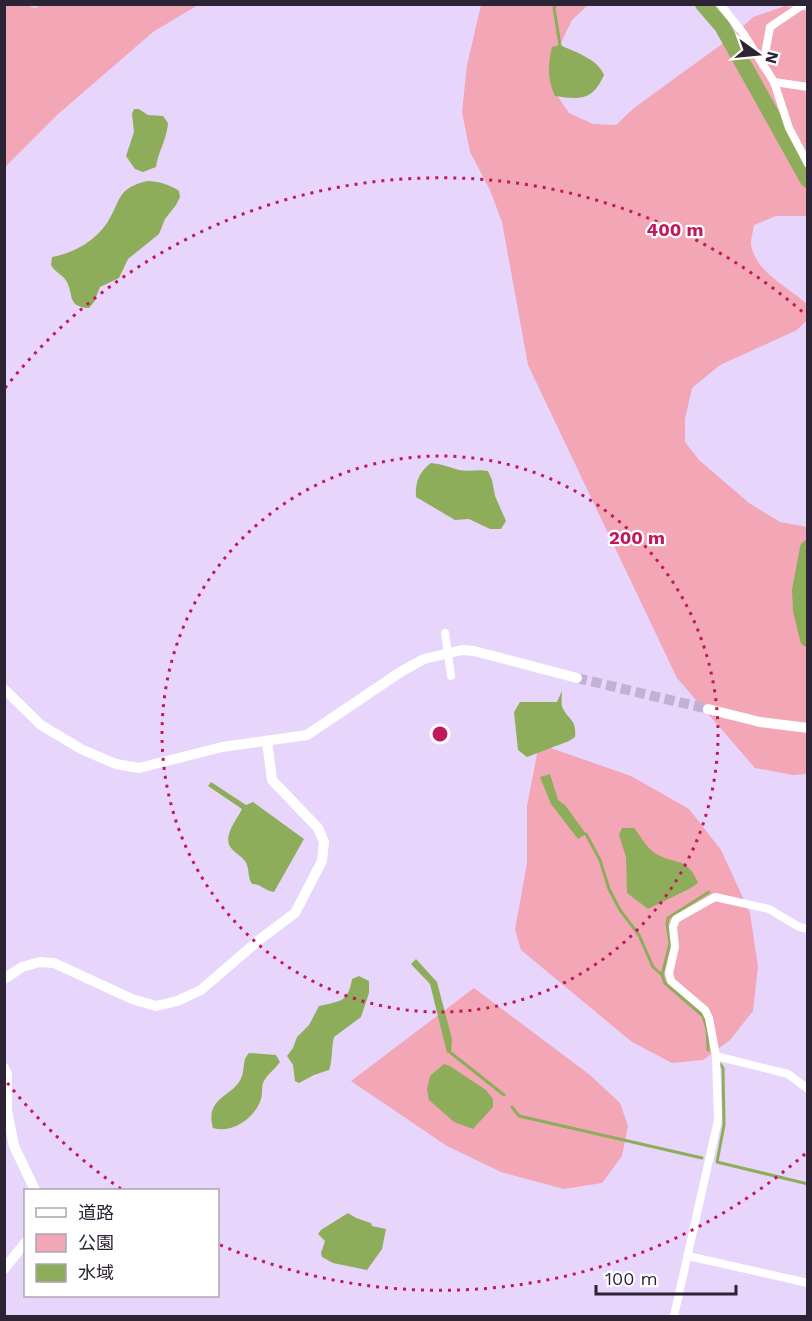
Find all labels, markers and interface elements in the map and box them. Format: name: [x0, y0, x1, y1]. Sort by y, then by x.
north arrow: [728, 24, 788, 84]
text: N: [761, 50, 783, 66]
text: 400 m: [647, 219, 703, 240]
text: 200 m: [609, 527, 665, 548]
centre of rings: [430, 724, 450, 744]
legend: [24, 1189, 219, 1297]
text: 道路: [78, 1202, 114, 1223]
text: 公園: [78, 1232, 114, 1253]
scale bar: [596, 1258, 736, 1296]
text: 水域: [78, 1262, 114, 1283]
text: 100 m: [605, 1268, 658, 1289]

